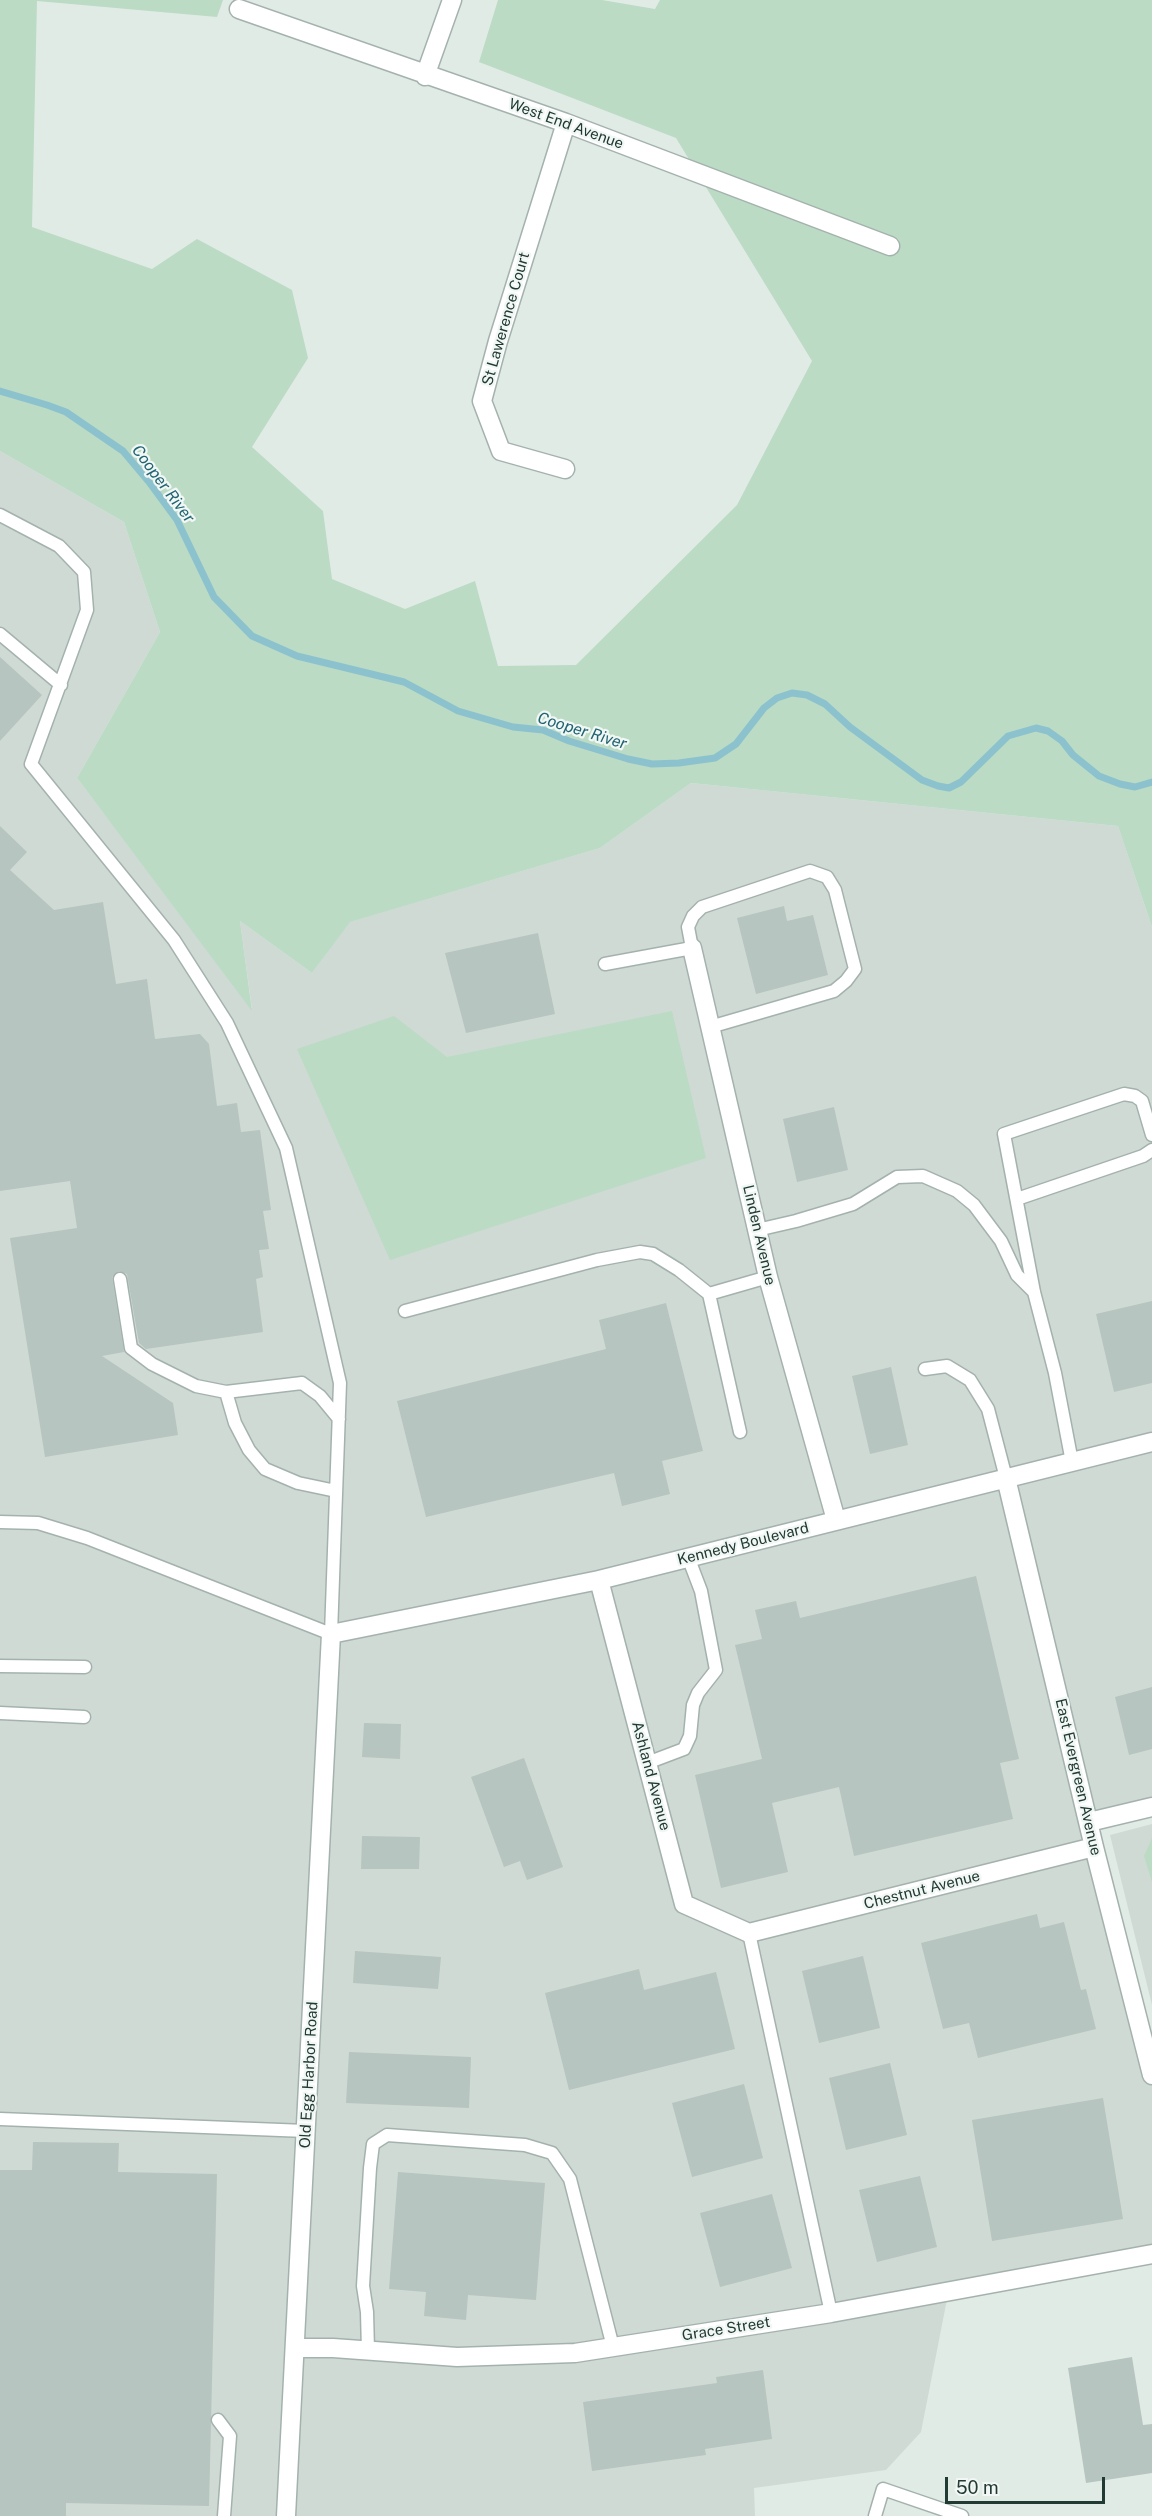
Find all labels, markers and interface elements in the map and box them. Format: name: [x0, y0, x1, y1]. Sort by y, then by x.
street label: West End Avenue: [506, 95, 626, 153]
street label: St Lawerence Court: [478, 250, 534, 388]
water label: Cooper River: [128, 441, 198, 527]
water label: Cooper River: [535, 708, 629, 754]
street label: Linden Avenue: [739, 1183, 779, 1287]
street label: Kennedy Boulevard: [675, 1519, 811, 1569]
street label: East Evergreen Avenue: [1051, 1697, 1105, 1857]
street label: Ashland Avenue: [628, 1719, 674, 1833]
street label: Chestnut Avenue: [862, 1867, 982, 1913]
street label: Old Egg Harbor Road: [296, 2001, 322, 2149]
street label: Grace Street: [681, 2313, 771, 2345]
scale bar: [948, 2465, 1108, 2503]
text: 50 m: [956, 2477, 999, 2498]

